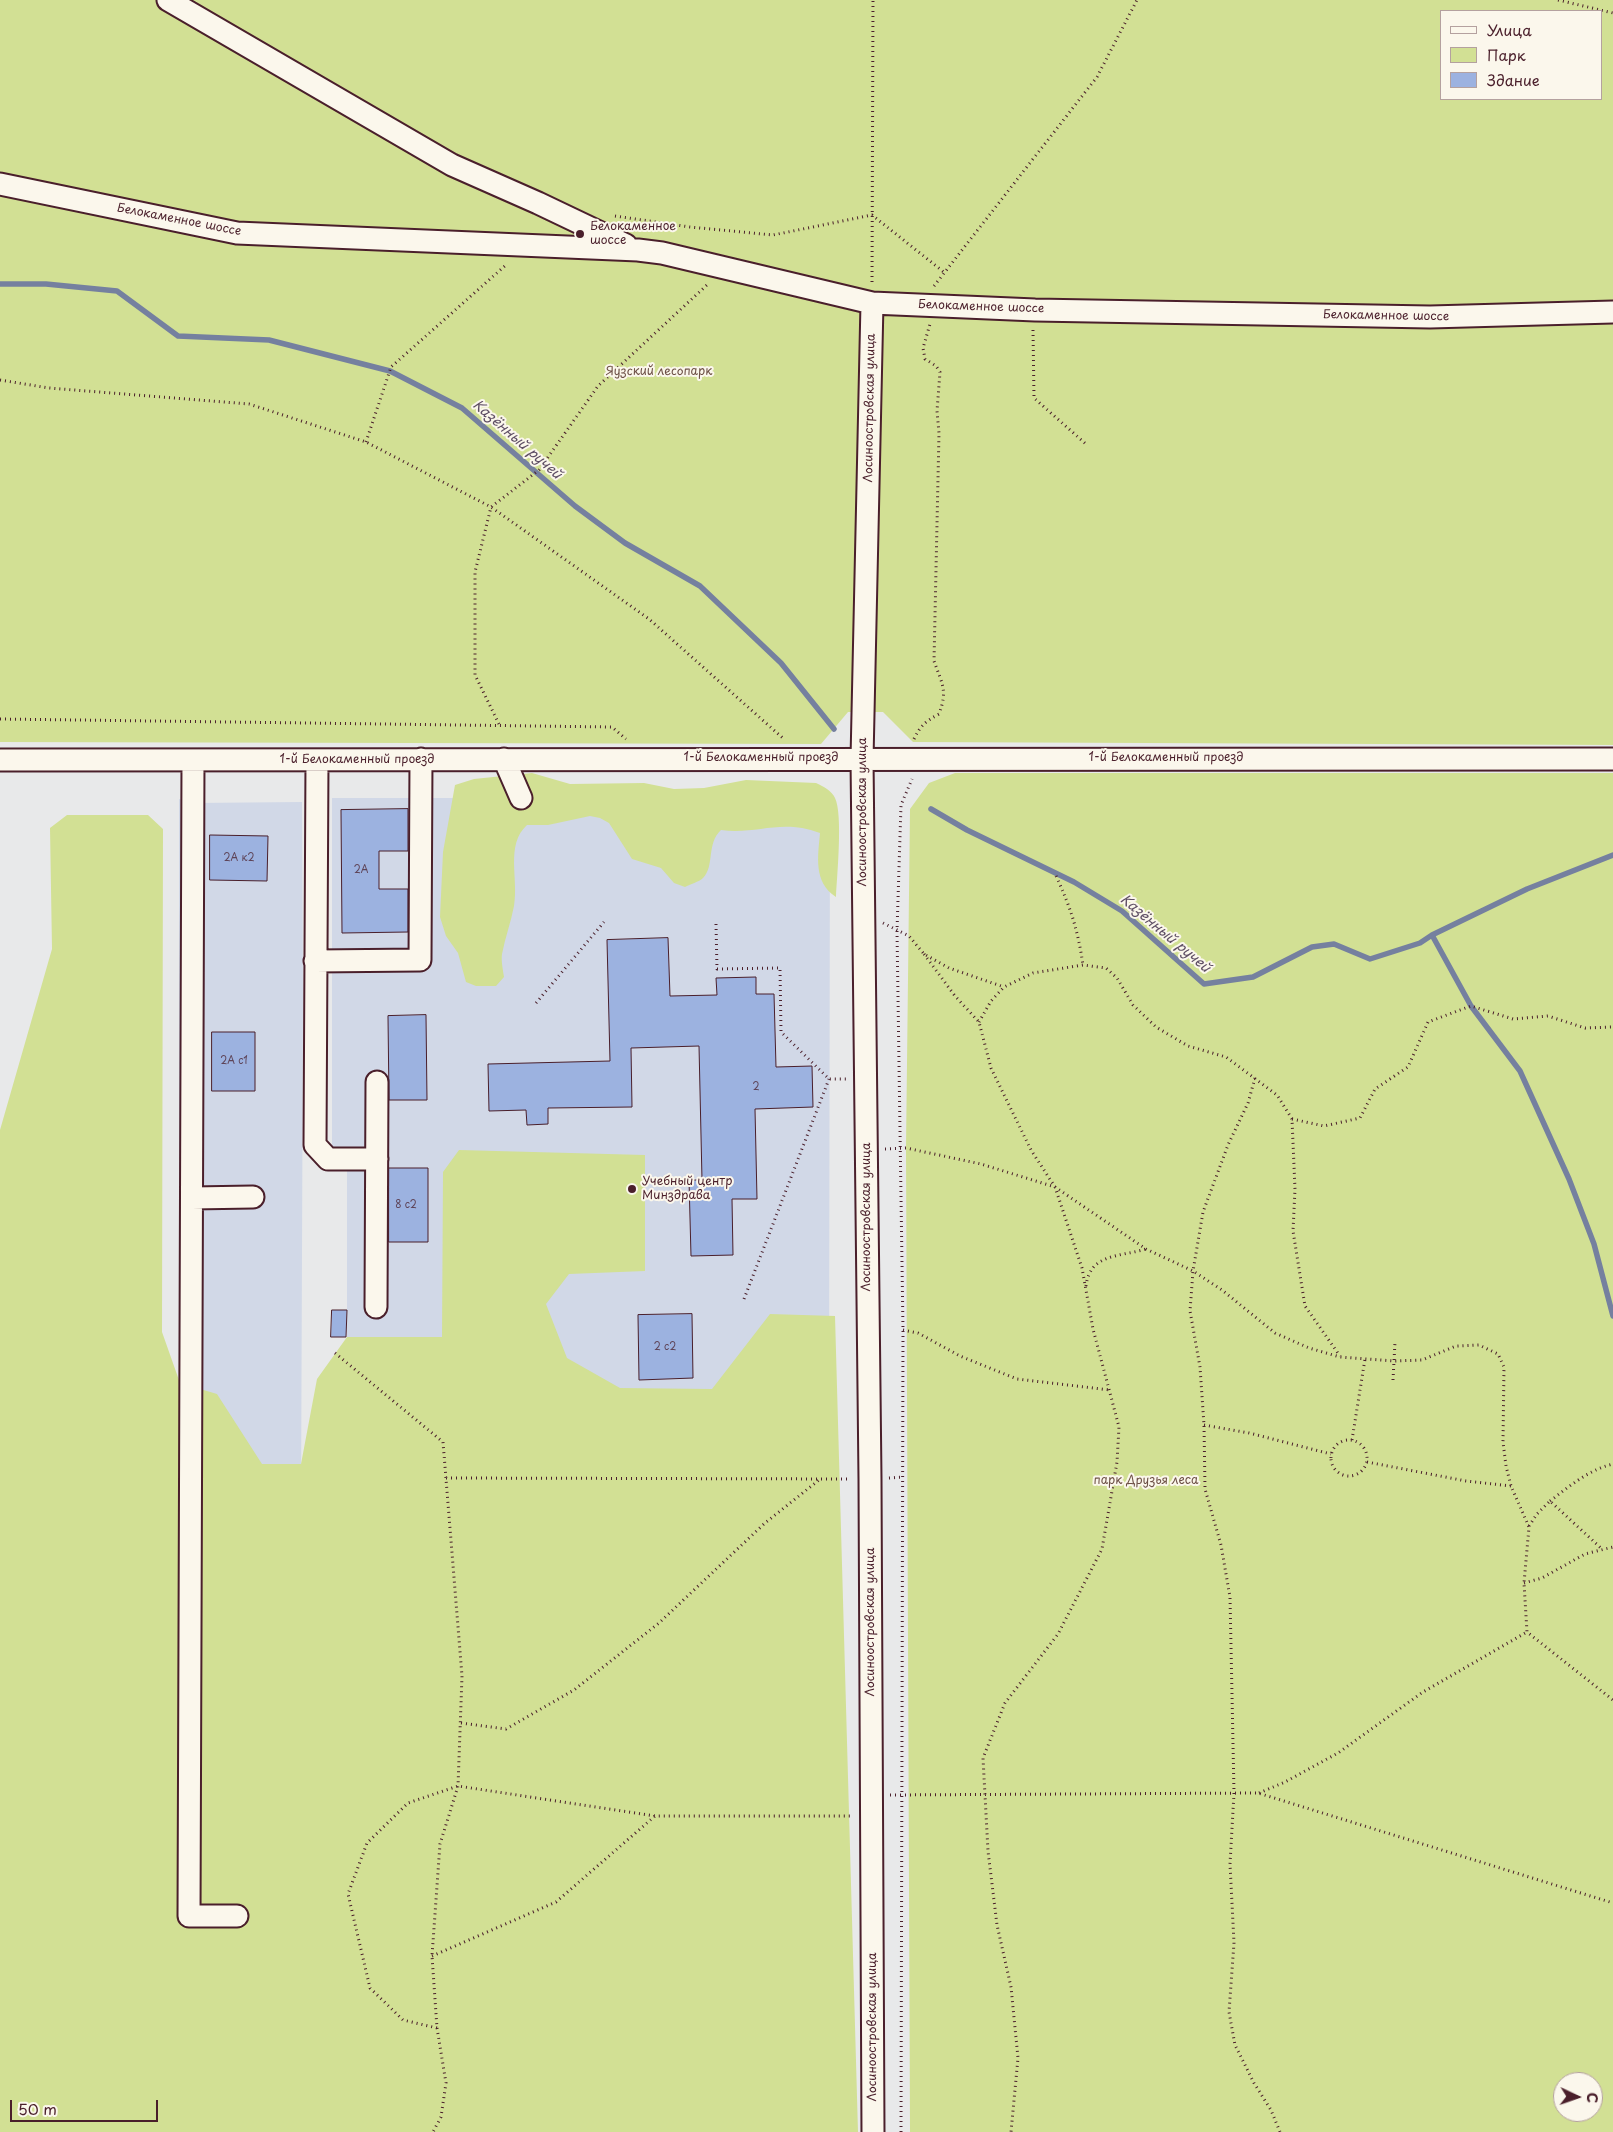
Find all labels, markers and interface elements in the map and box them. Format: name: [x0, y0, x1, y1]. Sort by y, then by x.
legend: [1440, 10, 1603, 100]
text: Улица: [1487, 18, 1532, 41]
text: Парк: [1487, 43, 1526, 66]
text: Здание: [1487, 68, 1540, 91]
street label: Белокаменное шоссе: [116, 201, 242, 239]
place label: Белокаменное шоссе: [590, 220, 676, 248]
marker: Белокаменное шоссе: [574, 228, 586, 240]
street label: Белокаменное шоссе: [918, 298, 1044, 316]
street label: Белокаменное шоссе: [1323, 308, 1449, 324]
street label: Лосиноостровская улица: [862, 333, 878, 483]
park label: Яузский лесопарк: [606, 365, 712, 379]
water label: Казённый ручей: [469, 397, 565, 483]
street label: Лосиноостровская улица: [856, 738, 870, 886]
street label: 1-й Белокаменный проезд: [684, 751, 838, 765]
street label: 1-й Белокаменный проезд: [1089, 751, 1243, 765]
street label: 1-й Белокаменный проезд: [280, 753, 434, 767]
house number: 2А к2: [223, 852, 255, 864]
house number: 2А: [354, 864, 368, 876]
water label: Казённый ручей: [1117, 891, 1213, 977]
house number: 2А с1: [220, 1055, 248, 1067]
house number: 2: [752, 1081, 760, 1093]
street label: Лосиноостровская улица: [860, 1143, 874, 1291]
place label: Учебный центр Минздрава: [642, 1175, 732, 1203]
marker: Учебный центр Минздрава: [626, 1183, 638, 1195]
house number: 8 с2: [395, 1199, 417, 1211]
house number: 2 с2: [654, 1341, 676, 1353]
park label: парк Друзья леса: [1094, 1474, 1198, 1488]
street label: Лосиноостровская улица: [864, 1548, 878, 1696]
street label: Лосиноостровская улица: [866, 1953, 880, 2101]
north arrow: [1553, 2072, 1603, 2122]
scale bar: [12, 2090, 160, 2122]
text: С: [1582, 2092, 1603, 2104]
text: 50 m: [18, 2097, 57, 2120]

